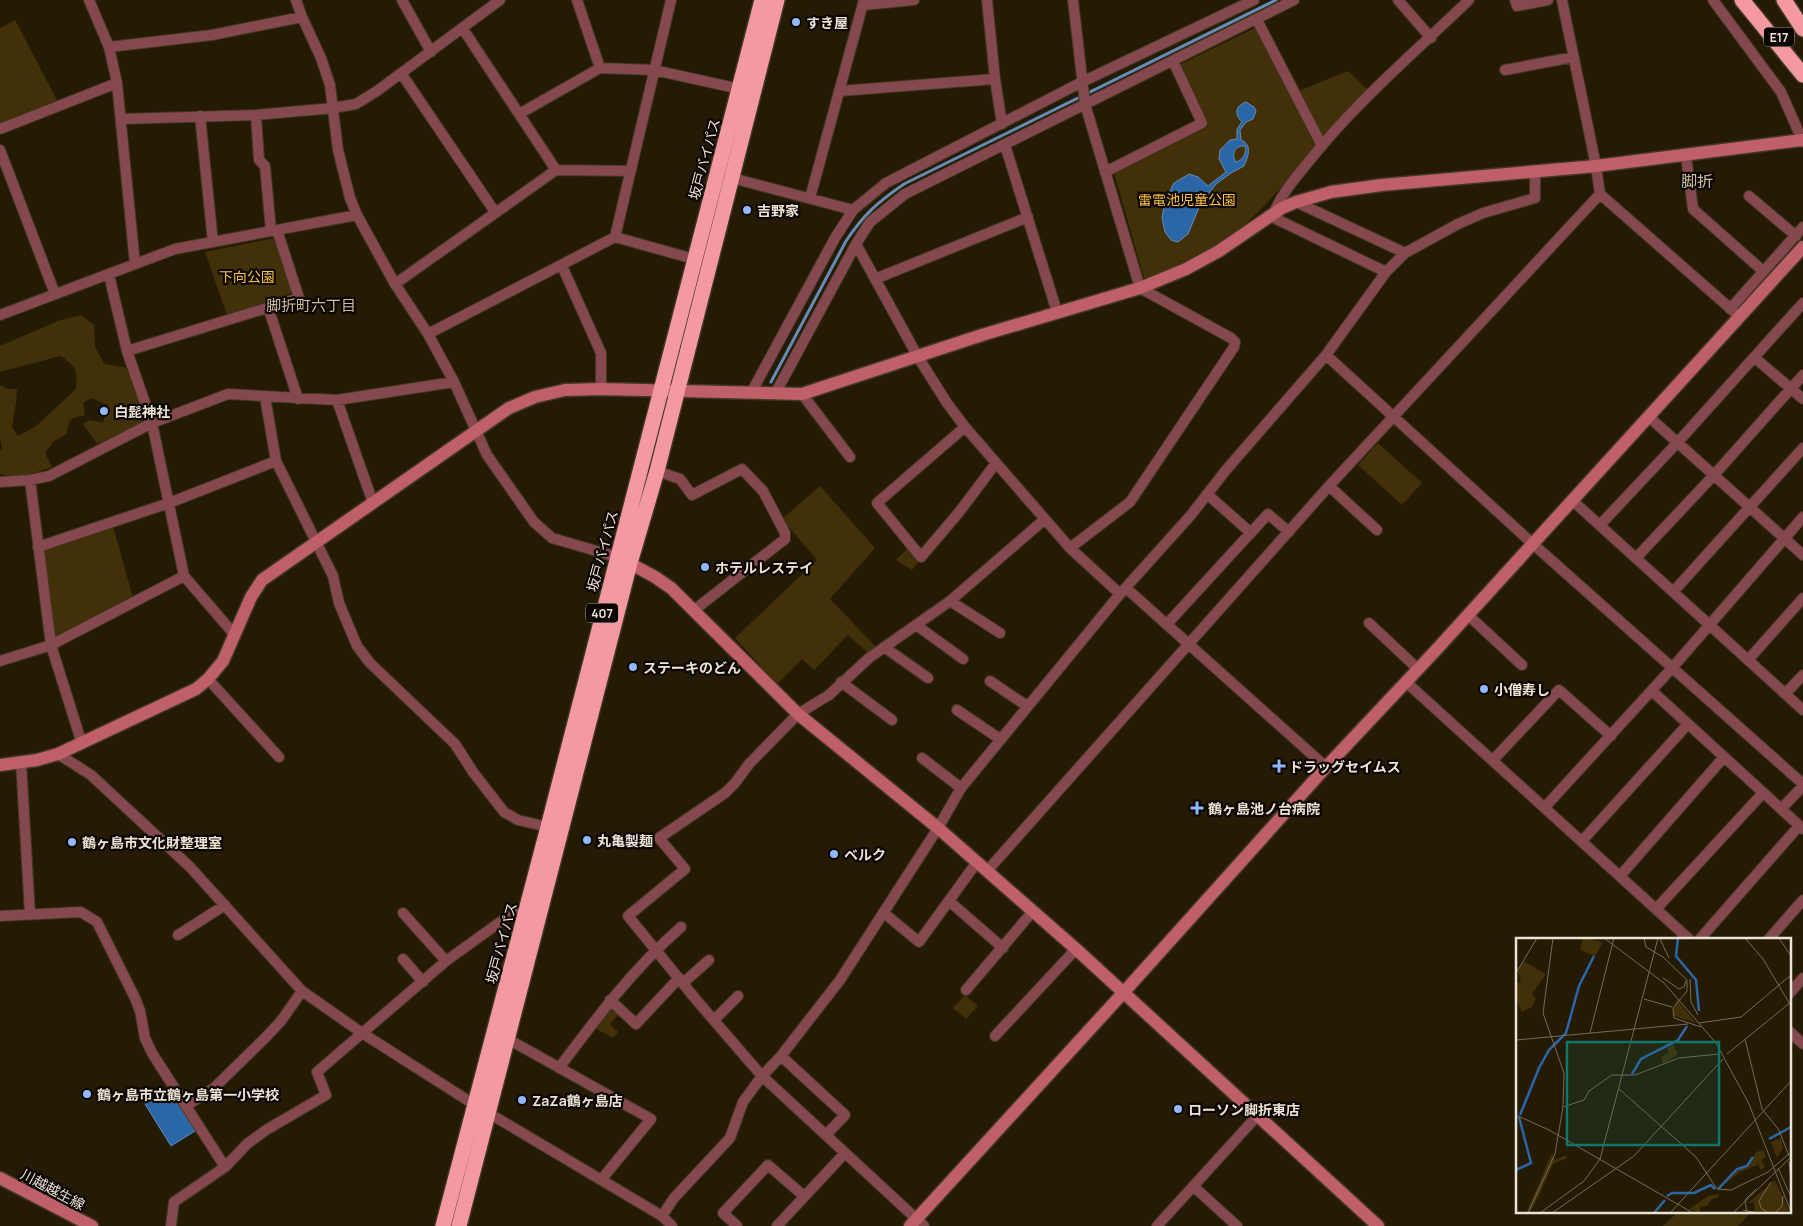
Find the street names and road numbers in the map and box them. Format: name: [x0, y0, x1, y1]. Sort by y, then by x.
road number: E17: [1764, 28, 1794, 46]
street label: 坂戸バイパス: [684, 116, 724, 202]
street label: 坂戸バイパス: [582, 508, 622, 594]
road number: 407: [586, 604, 618, 622]
street label: 坂戸バイパス: [481, 900, 521, 986]
street label: 川越越生線: [18, 1164, 88, 1214]

